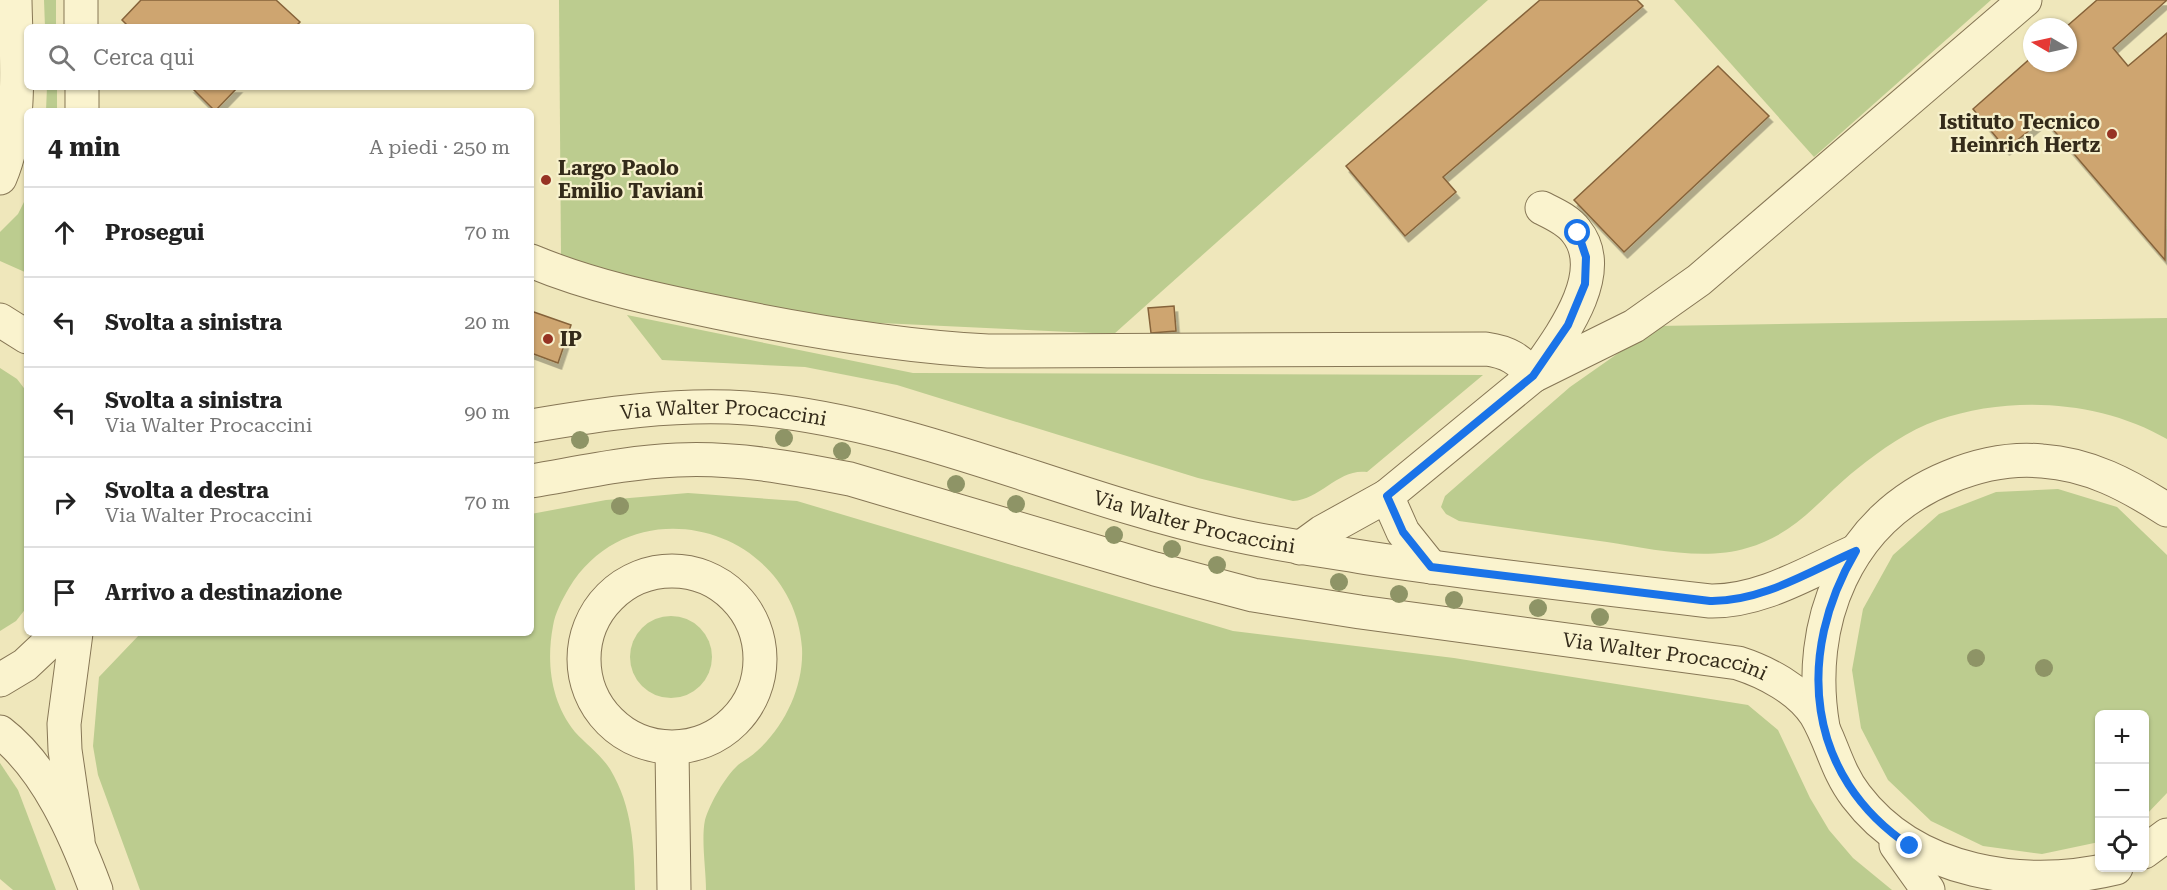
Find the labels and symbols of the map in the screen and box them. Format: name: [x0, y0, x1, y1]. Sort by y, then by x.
north arrow: [2023, 18, 2077, 72]
place label: Istituto Tecnico Heinrich Hertz: [1939, 110, 2100, 157]
marker: Istituto Tecnico Heinrich Hertz: [2105, 127, 2119, 141]
place label: Largo Paolo Emilio Taviani: [558, 156, 704, 203]
marker: Largo Paolo Emilio Taviani: [539, 173, 553, 187]
route start: [1564, 219, 1590, 245]
place label: IP: [560, 327, 582, 351]
marker: IP: [541, 332, 555, 346]
street label: Via Walter Procaccini: [619, 395, 829, 431]
street label: Via Walter Procaccini: [1090, 485, 1297, 558]
street label: Via Walter Procaccini: [1561, 627, 1771, 685]
route end: [1896, 832, 1922, 858]

